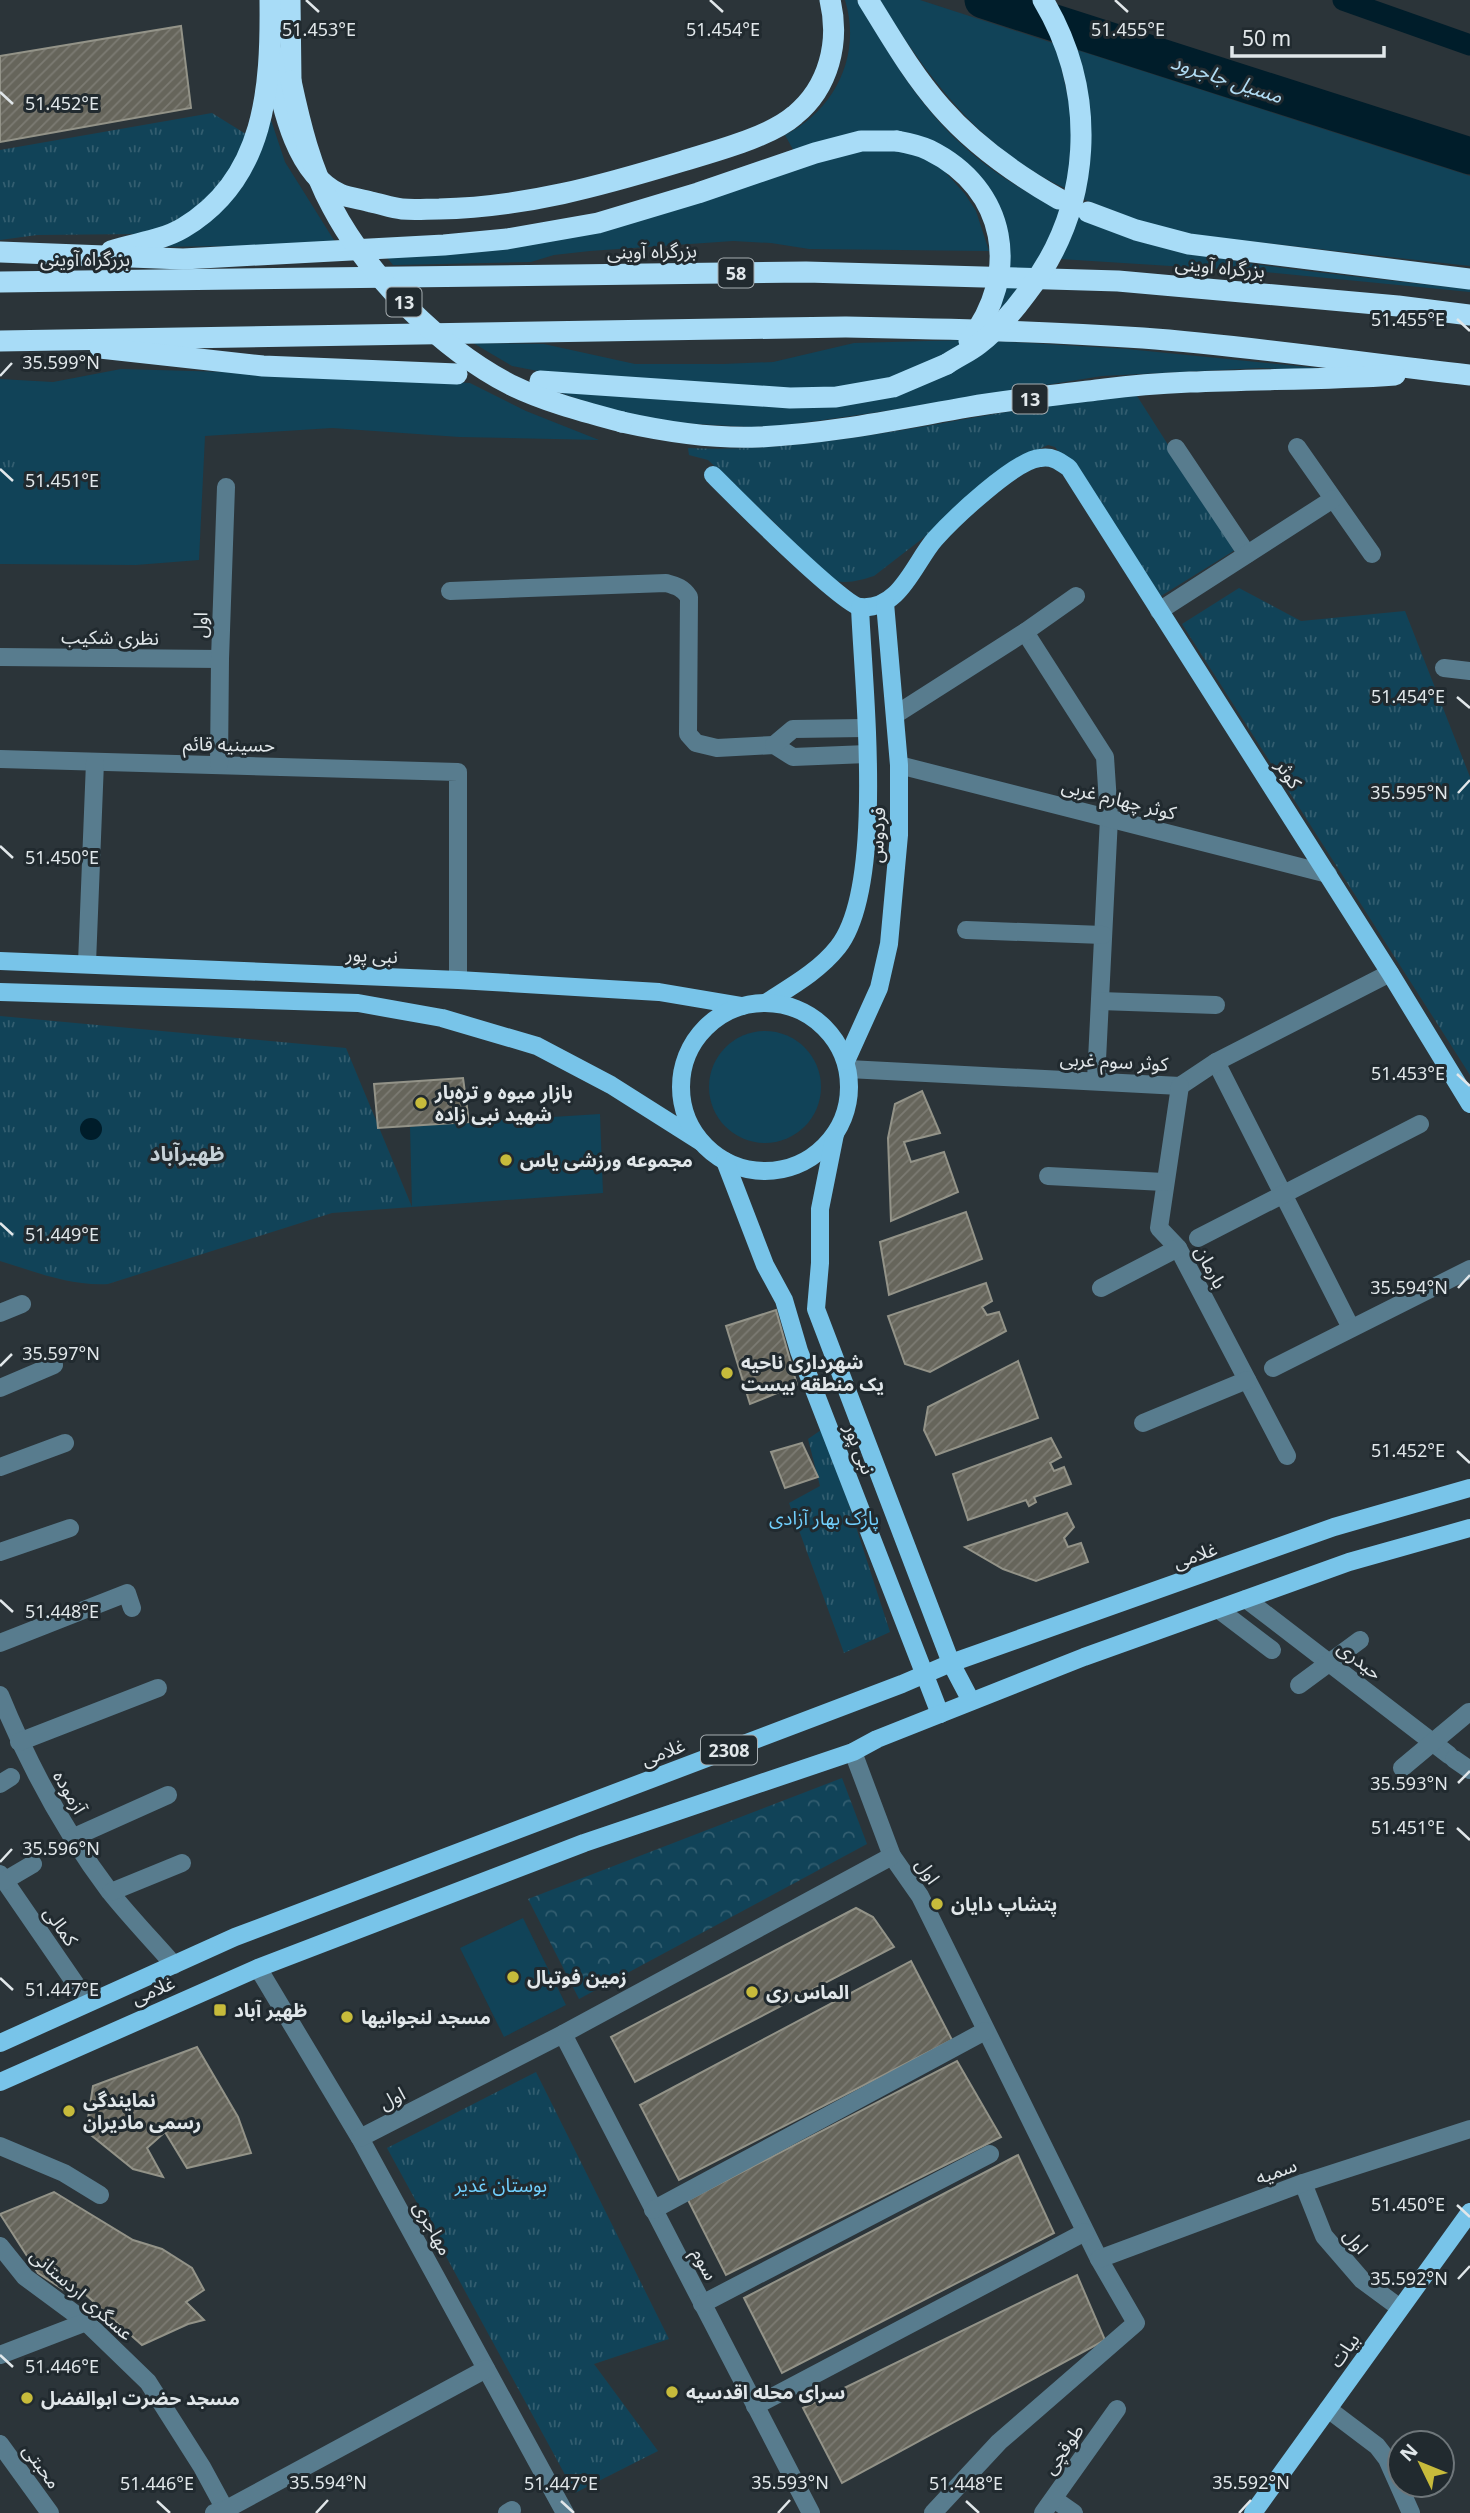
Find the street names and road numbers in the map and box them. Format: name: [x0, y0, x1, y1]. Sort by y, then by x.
street label: بزرگراه آوینی: [607, 237, 697, 265]
street label: بزرگراه آوینی: [40, 246, 130, 272]
street label: بزرگراه آوینی: [1174, 250, 1266, 284]
road number: 58: [718, 258, 754, 288]
road number: 13: [386, 288, 422, 316]
road number: 13: [1012, 384, 1048, 414]
street label: اول: [187, 611, 213, 639]
street label: نظری شکیب: [61, 623, 159, 651]
street label: حسینیه قائم: [183, 730, 275, 760]
street label: کوثر: [1269, 753, 1309, 795]
street label: کوثر چهارم غربی: [1058, 772, 1180, 828]
street label: فردوس: [863, 806, 891, 864]
street label: نبی پور: [344, 941, 399, 969]
street label: کوثر سوم غربی: [1059, 1045, 1170, 1079]
street label: بارمان: [1189, 1241, 1233, 1293]
street label: نبی پور: [838, 1419, 881, 1478]
street label: غلامی: [1170, 1535, 1220, 1575]
street label: حیدری: [1332, 1634, 1388, 1686]
street label: غلامی: [637, 1732, 689, 1772]
road number: 2308: [701, 1736, 757, 1764]
street label: آزموده: [47, 1765, 94, 1820]
street label: اول: [910, 1853, 946, 1889]
street label: کمالی: [38, 1901, 85, 1952]
street label: غلامی: [127, 1969, 179, 2011]
street label: اول: [374, 2080, 410, 2116]
street label: سمیه: [1252, 2152, 1300, 2190]
street label: مهاجری: [407, 2196, 459, 2260]
street label: اول: [1338, 2223, 1374, 2259]
street label: عسگری اردستانی: [25, 2242, 139, 2346]
street label: سوم: [684, 2243, 724, 2286]
street label: بیات: [1323, 2328, 1365, 2372]
street label: طوقچی: [1036, 2418, 1090, 2480]
street label: محبتی: [17, 2438, 67, 2494]

